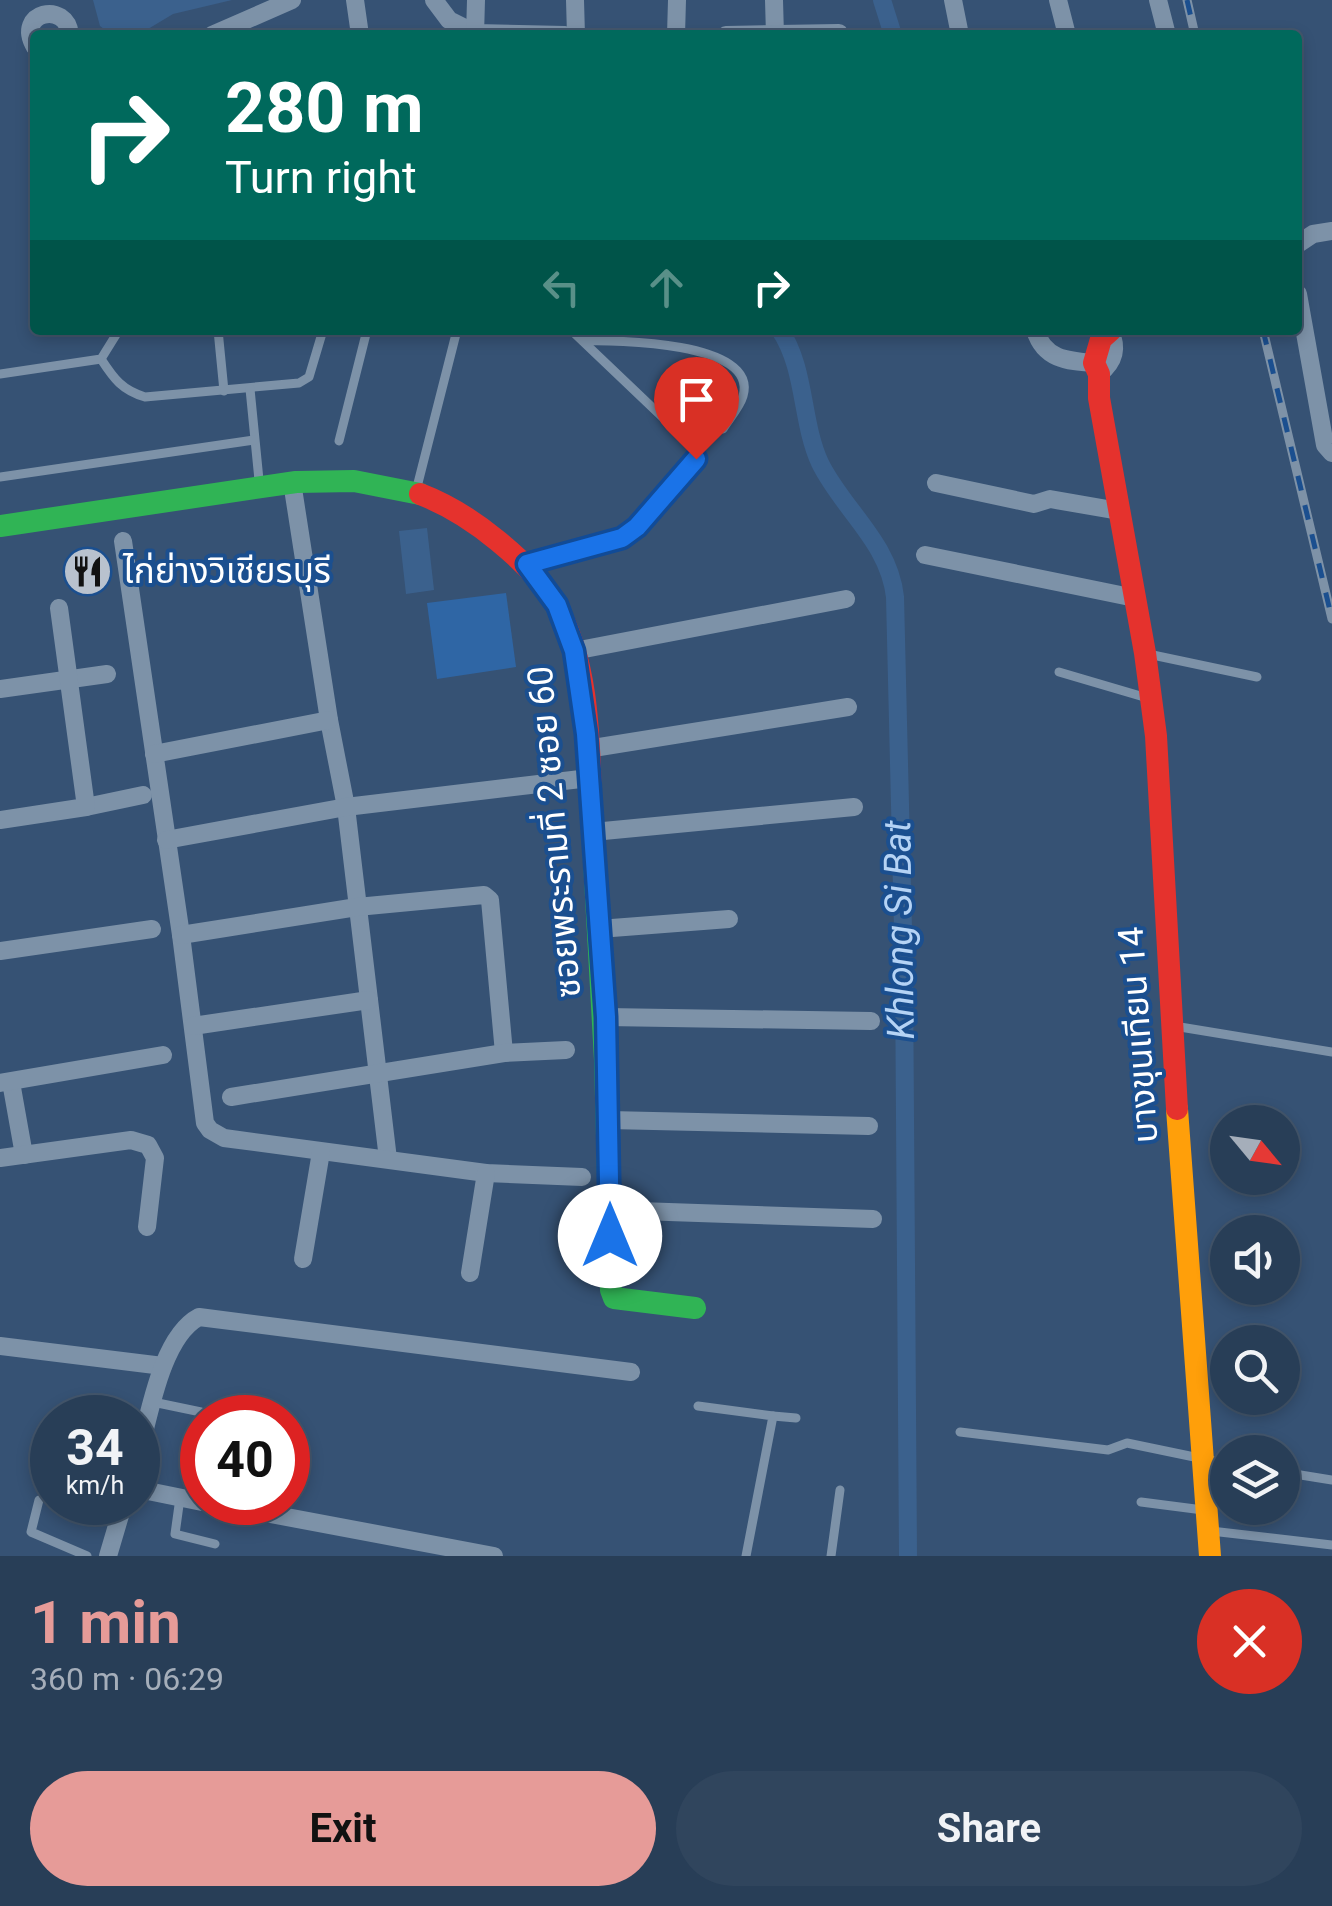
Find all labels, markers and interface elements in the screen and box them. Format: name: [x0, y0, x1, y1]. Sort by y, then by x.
text: 280 m: [225, 67, 424, 149]
icon: right: [60, 70, 190, 200]
text: Turn right: [225, 151, 417, 204]
icon: left: [534, 260, 589, 315]
icon: ahead: [639, 260, 694, 315]
icon: right: [744, 260, 799, 315]
pin: [654, 357, 739, 460]
icon: arrive: [669, 372, 724, 427]
restaurant icon: ไก่ย่างวิเชียรบุรี: [62, 545, 114, 597]
place label: ไก่ย่างวิเชียรบุรี: [122, 551, 331, 592]
street label: ซอยพระรามที่ 2 ซอย 60: [516, 664, 589, 1000]
water label: Khlong Si Bat: [875, 819, 923, 1040]
street label: บางขุนเทียน 14: [1110, 925, 1167, 1144]
north arrow: [1210, 1105, 1300, 1195]
map controls: [1210, 1105, 1300, 1525]
position arrow: [558, 1184, 662, 1288]
button: sound: [1210, 1215, 1300, 1305]
button: search: [1210, 1325, 1300, 1415]
speed limit sign: 40: [180, 1395, 310, 1525]
text: 34: [66, 1419, 124, 1477]
button: layers: [1210, 1435, 1300, 1525]
text: km/h: [66, 1471, 124, 1500]
text: 1 min: [30, 1587, 181, 1658]
button: close: [1197, 1589, 1302, 1694]
text: 360 m · 06:29: [30, 1660, 224, 1698]
button: Exit: [30, 1771, 656, 1886]
button: Share: [676, 1771, 1302, 1886]

